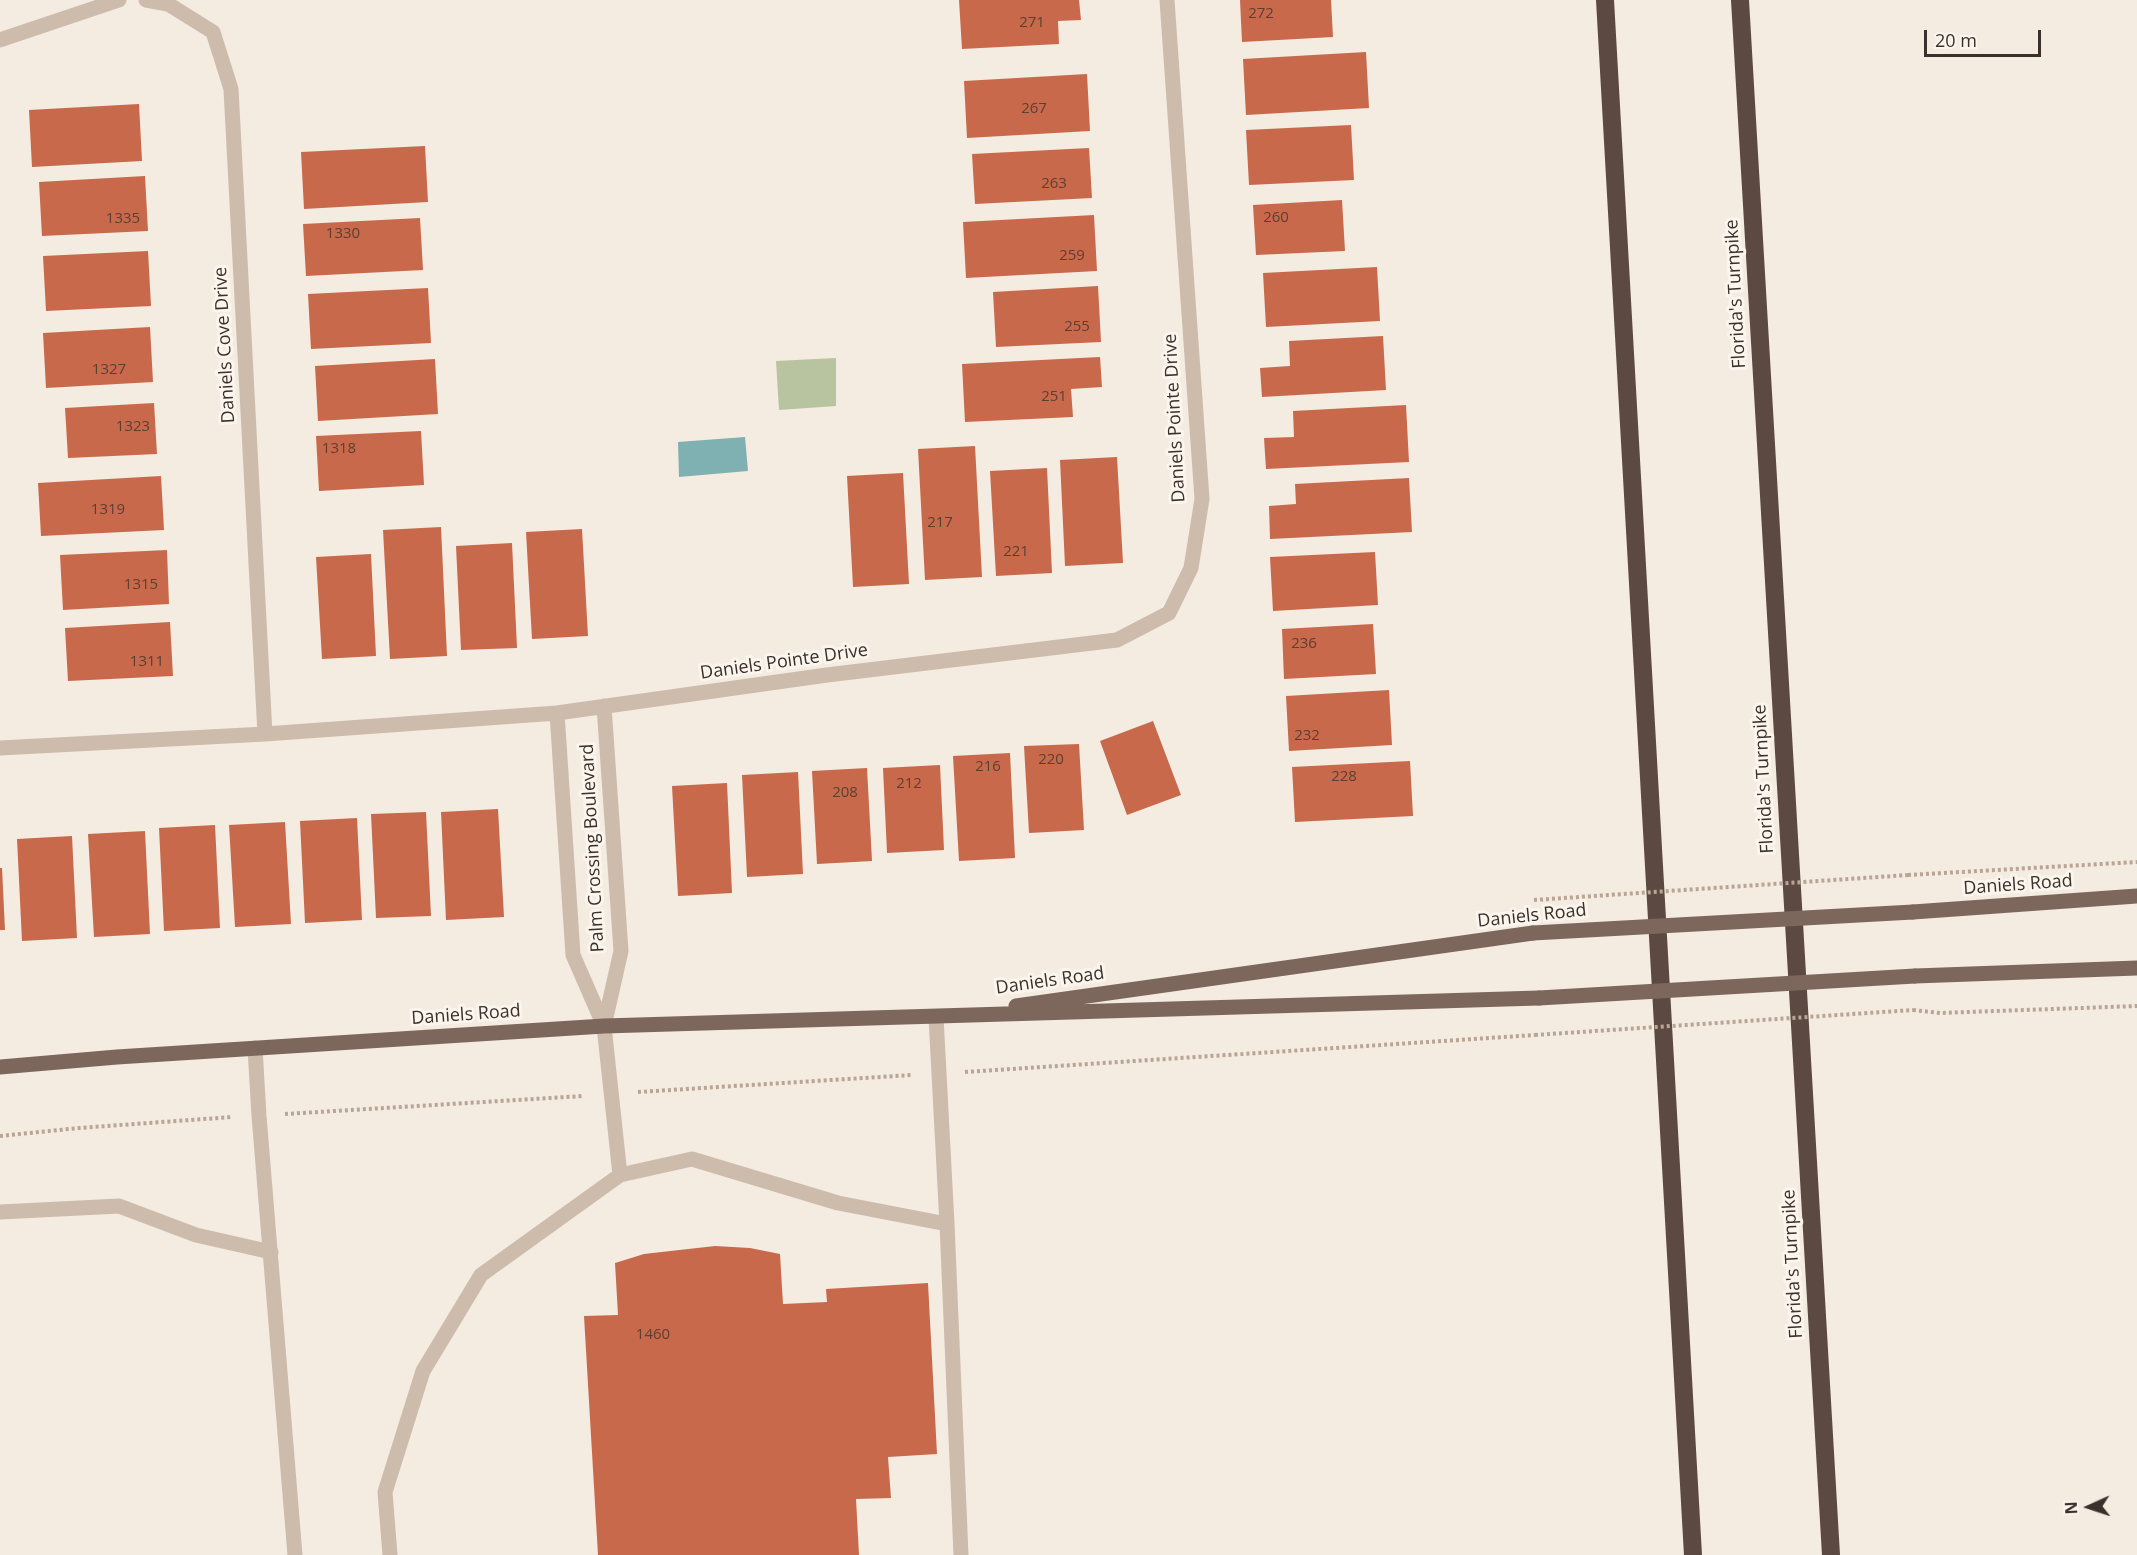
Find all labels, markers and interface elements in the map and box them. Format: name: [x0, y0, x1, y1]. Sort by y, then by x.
house number: 272: [1248, 5, 1274, 23]
house number: 271: [1019, 14, 1045, 32]
scale bar: [1927, 18, 2044, 56]
text: 20 m: [1935, 28, 1977, 52]
house number: 267: [1021, 100, 1047, 118]
house number: 263: [1041, 175, 1067, 193]
house number: 260: [1263, 209, 1289, 227]
house number: 1335: [106, 210, 140, 228]
street label: Florida's Turnpike: [1721, 219, 1751, 369]
house number: 1330: [326, 225, 360, 243]
house number: 259: [1059, 247, 1085, 265]
street label: Daniels Cove Drive: [210, 266, 240, 424]
house number: 255: [1064, 318, 1090, 336]
street label: Daniels Pointe Drive: [1160, 333, 1190, 503]
house number: 1327: [92, 361, 126, 379]
house number: 251: [1041, 388, 1067, 406]
house number: 1323: [116, 418, 150, 436]
house number: 1318: [322, 440, 356, 458]
house number: 1319: [91, 501, 125, 519]
house number: 217: [927, 514, 953, 532]
house number: 221: [1003, 543, 1029, 561]
house number: 1315: [124, 576, 158, 594]
house number: 236: [1291, 635, 1317, 653]
street label: Daniels Pointe Drive: [699, 640, 869, 684]
house number: 1311: [130, 653, 164, 671]
street label: Florida's Turnpike: [1749, 704, 1779, 854]
house number: 232: [1294, 727, 1320, 745]
street label: Palm Crossing Boulevard: [577, 743, 609, 953]
house number: 220: [1038, 751, 1064, 769]
house number: 216: [975, 758, 1001, 776]
house number: 228: [1331, 768, 1357, 786]
house number: 212: [896, 775, 922, 793]
house number: 208: [832, 784, 858, 802]
street label: Daniels Road: [1963, 870, 2073, 900]
street label: Daniels Road: [1476, 900, 1588, 932]
street label: Daniels Road: [994, 963, 1106, 999]
street label: Daniels Road: [411, 1000, 521, 1030]
street label: Florida's Turnpike: [1778, 1189, 1808, 1339]
house number: 1460: [636, 1326, 670, 1344]
north arrow: [2059, 1477, 2119, 1537]
text: N: [2060, 1501, 2082, 1515]

